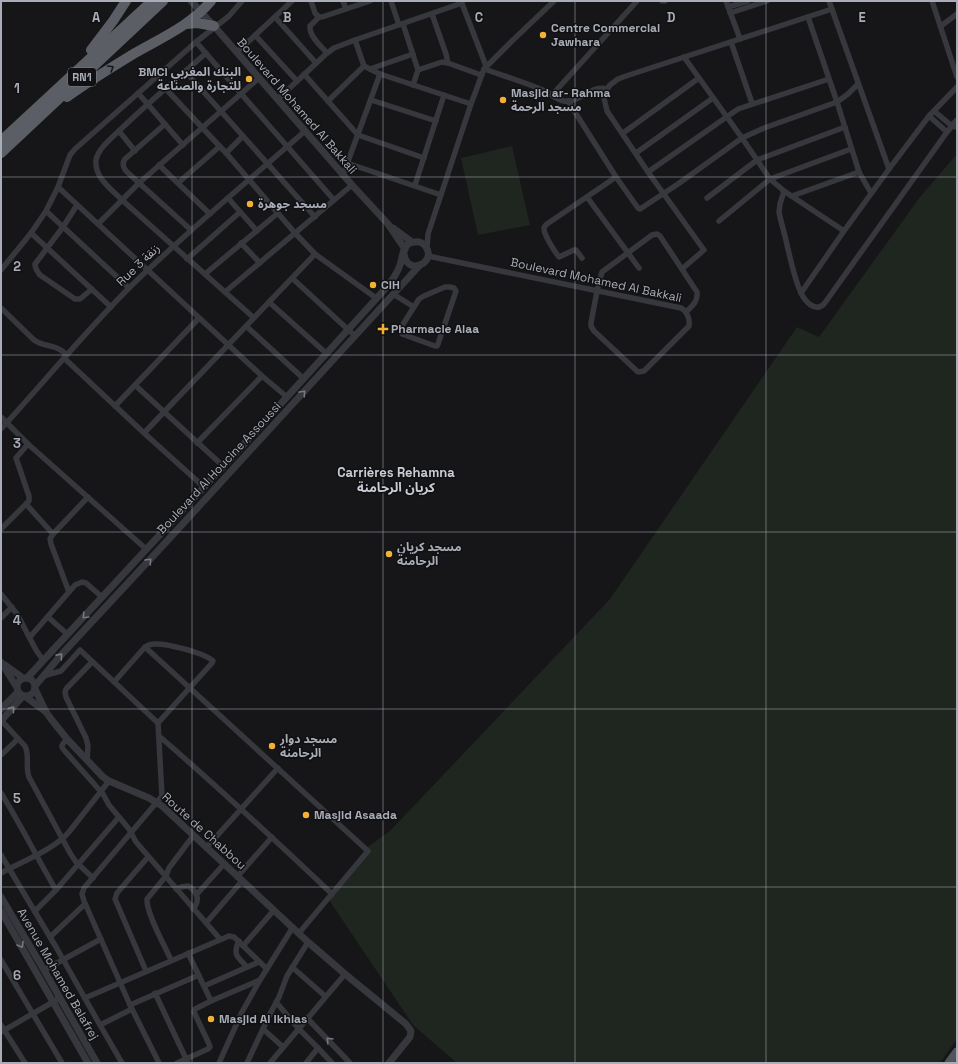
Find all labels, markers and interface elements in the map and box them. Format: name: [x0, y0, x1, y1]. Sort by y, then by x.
text: A: [92, 9, 101, 26]
text: B: [283, 9, 292, 26]
text: C: [475, 9, 483, 26]
text: D: [667, 9, 676, 26]
text: E: [858, 9, 866, 26]
place label: Centre Commercial Jawhara: [551, 20, 660, 50]
marker: Centre Commercial Jawhara: [538, 30, 548, 40]
street label: Boulevard Mohamed Al Bakkali: [234, 35, 360, 177]
place label: BMCI البنك المغربي للتجارة والصناعة: [138, 64, 241, 94]
one-way arrow: [107, 65, 114, 72]
road number: RN1: [68, 68, 96, 86]
marker: BMCI البنك المغربي للتجارة والصناعة: [244, 74, 254, 84]
text: 1: [14, 80, 20, 97]
place label: Masjid ar- Rahma مسجد الرحمة: [511, 85, 610, 115]
marker: Masjid ar- Rahma مسجد الرحمة: [498, 95, 508, 105]
place label: مسجد جوهرة: [258, 196, 327, 212]
marker: مسجد جوهرة: [245, 199, 255, 209]
street label: Rue 3 زنقة: [113, 240, 163, 290]
street label: Boulevard Mohamed Al Bakkali: [509, 254, 683, 306]
text: 2: [13, 258, 21, 275]
place label: CIH: [381, 277, 400, 293]
marker: CIH: [368, 280, 378, 290]
place label: Pharmacie Alaa: [391, 321, 479, 337]
marker: Pharmacie Alaa: [378, 324, 388, 334]
one-way arrow: [298, 390, 305, 397]
street label: Boulevard Al Houcine Assoussi: [154, 399, 285, 537]
text: 3: [13, 435, 21, 452]
district label: Carrières Rehamna كريان الرحامنة: [337, 464, 455, 496]
place label: مسجد كريان الرحامنة: [397, 539, 461, 569]
marker: مسجد كريان الرحامنة: [384, 549, 394, 559]
one-way arrow: [144, 558, 151, 565]
one-way arrow: [82, 611, 90, 619]
text: 4: [13, 612, 21, 629]
one-way arrow: [55, 653, 62, 660]
one-way arrow: [7, 706, 14, 713]
place label: مسجد دوار الرحامنة: [279, 731, 337, 761]
marker: مسجد دوار الرحامنة: [267, 741, 277, 751]
street label: Route de Chabbou: [159, 789, 249, 873]
text: 5: [13, 790, 21, 807]
place label: Masjid Asaada: [314, 807, 397, 823]
marker: Masjid Asaada: [301, 810, 311, 820]
street label: Avenue Mohamed Balafrej: [14, 905, 102, 1043]
one-way arrow: [16, 941, 23, 948]
text: 6: [13, 967, 21, 984]
place label: Masjid Al Ikhlas: [219, 1011, 307, 1027]
marker: Masjid Al Ikhlas: [206, 1014, 216, 1024]
one-way arrow: [326, 1037, 333, 1045]

